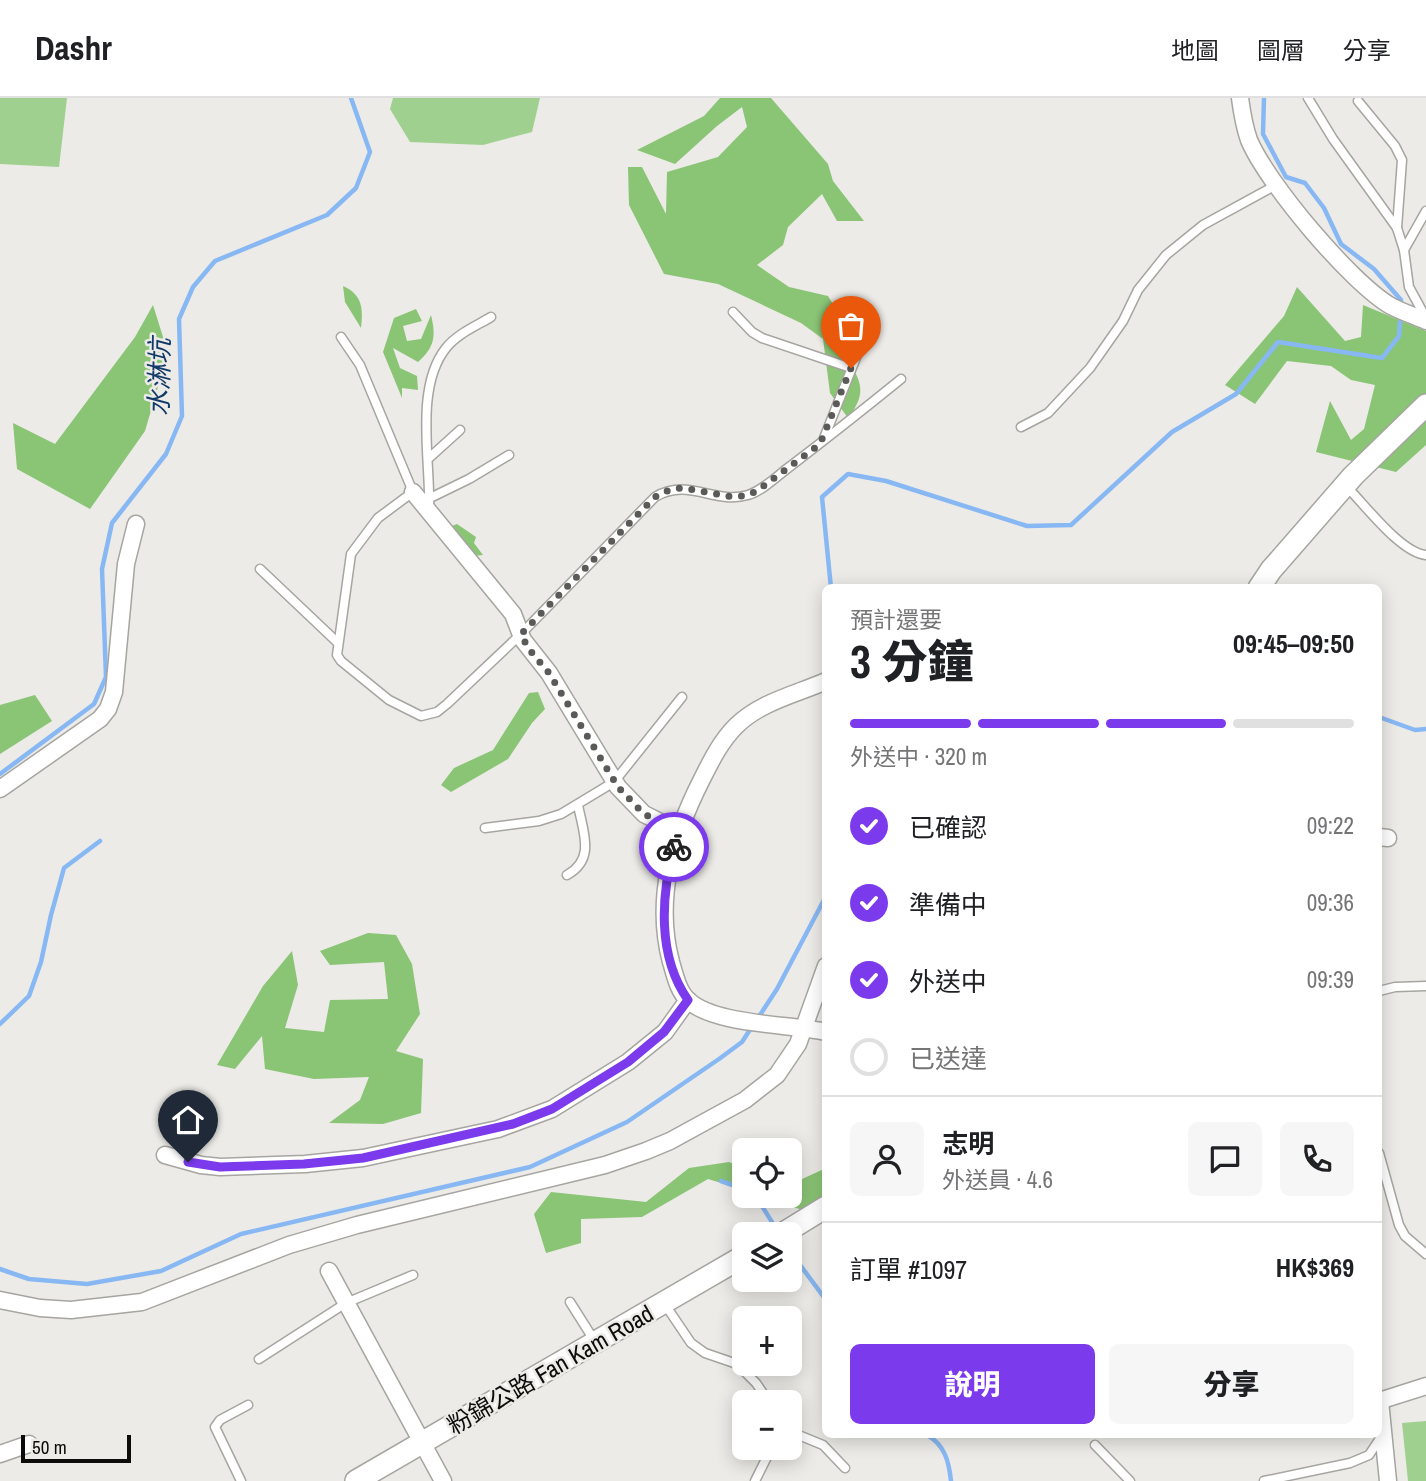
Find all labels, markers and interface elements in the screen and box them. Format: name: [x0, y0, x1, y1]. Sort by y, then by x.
text: Dashr: [35, 26, 112, 70]
text: 地圖: [1171, 34, 1219, 66]
text: 圖層: [1257, 34, 1305, 66]
text: 分享: [1343, 34, 1391, 66]
pin: [821, 296, 881, 368]
icon: bag: [832, 307, 870, 345]
water label: 水淋坑: [141, 334, 177, 416]
text: 預計還要: [850, 604, 942, 635]
text: 09:45–09:50: [1233, 626, 1354, 661]
text: 3 分鐘: [850, 630, 973, 692]
text: 外送中 · 320 m: [850, 741, 987, 772]
icon: check: [850, 807, 888, 845]
text: 已確認: [909, 810, 987, 845]
text: 09:22: [1307, 810, 1354, 841]
courier: [639, 812, 709, 882]
icon: bike: [655, 828, 693, 866]
icon: check: [850, 884, 888, 922]
text: 準備中: [909, 887, 987, 922]
text: 09:36: [1307, 887, 1354, 918]
icon: check: [850, 961, 888, 999]
text: 外送中: [909, 964, 987, 999]
text: 09:39: [1307, 964, 1354, 995]
text: 已送達: [909, 1041, 987, 1076]
pin: [158, 1090, 218, 1162]
icon: home: [169, 1101, 207, 1139]
button: person: [850, 1122, 924, 1196]
button: chat: [1188, 1122, 1262, 1196]
button: phone: [1280, 1122, 1354, 1196]
text: 志明: [942, 1126, 994, 1161]
map controls: [732, 1138, 802, 1460]
button: locate: [732, 1138, 802, 1208]
text: 外送員 · 4.6: [942, 1164, 1053, 1195]
button: layers: [732, 1222, 802, 1292]
text: HK$369: [1276, 1250, 1354, 1285]
text: 訂單 #1097: [850, 1252, 967, 1287]
street label: 粉錦公路 Fan Kam Road: [441, 1297, 659, 1441]
button: +: [732, 1306, 802, 1376]
button: 說明: [850, 1344, 1095, 1424]
button: 分享: [1109, 1344, 1354, 1424]
button: −: [732, 1390, 802, 1460]
scale bar: [21, 1432, 131, 1464]
text: 50 m: [32, 1434, 67, 1460]

